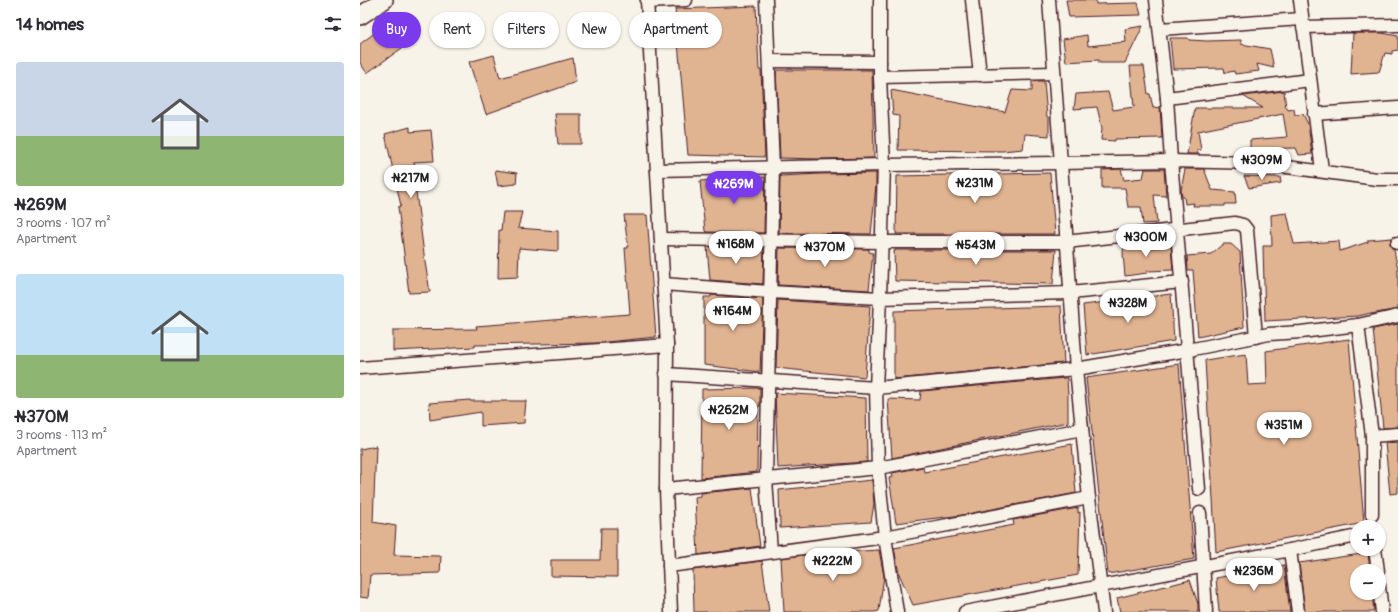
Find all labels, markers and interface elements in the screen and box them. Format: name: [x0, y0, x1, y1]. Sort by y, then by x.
chip: Buy: [372, 12, 421, 48]
chip: Rent: [429, 12, 485, 48]
chip: Filters: [493, 12, 559, 48]
chip: New: [567, 12, 621, 48]
chip: Apartment: [629, 12, 722, 48]
icon: filters: [322, 13, 344, 35]
text: 14 homes: [16, 14, 84, 35]
icon: home: [144, 88, 216, 160]
pin: ₦309M: [1234, 147, 1290, 181]
text: ₦309M: [1242, 152, 1282, 168]
pin: ₦217M: [383, 165, 439, 199]
text: ₦217M: [393, 170, 429, 186]
pin: ₦231M: [947, 170, 1003, 204]
pin: ₦269M: [706, 171, 762, 205]
text: ₦231M: [957, 175, 993, 191]
text: ₦269M: [715, 176, 753, 192]
text: ₦269M: [16, 194, 67, 215]
text: 3 rooms · 107 m²: [16, 215, 111, 231]
pin: ₦300M: [1118, 224, 1174, 258]
text: ₦300M: [1125, 229, 1167, 245]
text: Apartment: [16, 231, 77, 247]
pin: ₦168M: [708, 231, 764, 265]
pin: ₦543M: [948, 232, 1004, 266]
pin: ₦370M: [797, 234, 853, 268]
text: ₦168M: [718, 236, 754, 252]
text: ₦543M: [956, 237, 996, 253]
text: ₦370M: [805, 239, 845, 255]
pin: ₦328M: [1100, 290, 1156, 324]
text: ₦328M: [1109, 295, 1147, 311]
pin: ₦164M: [705, 298, 761, 332]
icon: home: [144, 300, 216, 372]
text: ₦164M: [714, 303, 752, 319]
pin: ₦262M: [701, 397, 757, 431]
text: ₦262M: [709, 402, 749, 418]
text: ₦370M: [16, 406, 69, 427]
pin: ₦351M: [1256, 412, 1312, 446]
text: ₦351M: [1266, 417, 1302, 433]
text: 3 rooms · 113 m²: [16, 427, 107, 443]
text: Apartment: [16, 443, 77, 459]
map controls: [1350, 520, 1386, 600]
button: +: [1350, 520, 1386, 556]
pin: ₦222M: [805, 548, 861, 582]
text: ₦222M: [814, 553, 852, 569]
pin: ₦236M: [1226, 558, 1282, 592]
text: ₦236M: [1235, 563, 1273, 579]
button: −: [1350, 564, 1386, 600]

